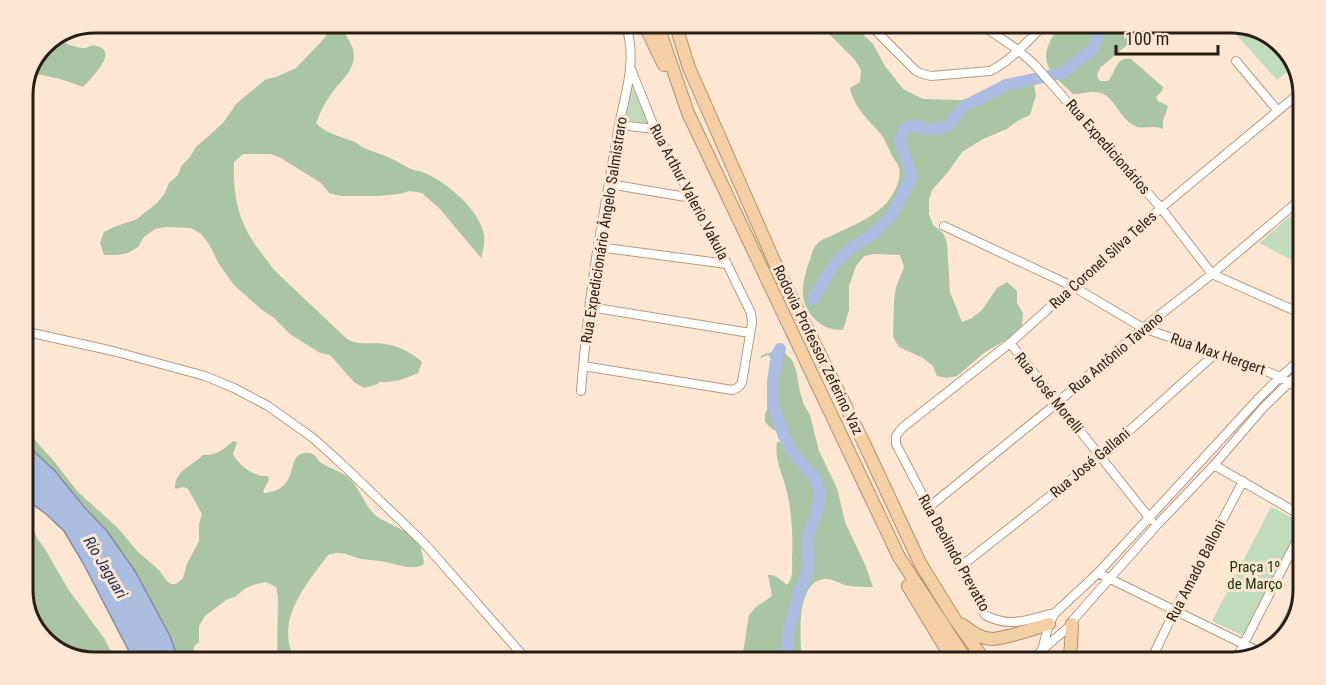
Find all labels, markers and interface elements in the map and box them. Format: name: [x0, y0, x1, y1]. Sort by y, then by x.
scale bar: [1116, 18, 1218, 56]
text: 100 m: [1125, 28, 1169, 49]
street label: Rua Expedicionários: [1062, 96, 1154, 198]
street label: Rua Expedicionário Ângelo Salmistraro: [577, 115, 631, 345]
street label: Rua Arthur Valerio Vakula: [646, 121, 732, 263]
street label: Rua Coronel Silva Teles: [1046, 207, 1160, 313]
street label: Rodovia Professor Zeferino Vaz: [769, 262, 867, 438]
street label: Rua Antônio Tavano: [1065, 308, 1167, 398]
street label: Rua Max Hergert: [1168, 329, 1268, 379]
street label: Rua José Morelli: [1011, 349, 1087, 437]
street label: Rua José Gallani: [1046, 424, 1134, 502]
street label: Rua Deolindo Prevatto: [914, 491, 994, 615]
street label: Rua Amado Balloni: [1163, 517, 1229, 625]
water label: Rio Jaguari: [80, 533, 132, 602]
park label: Praça 1º de Março: [1227, 558, 1283, 593]

